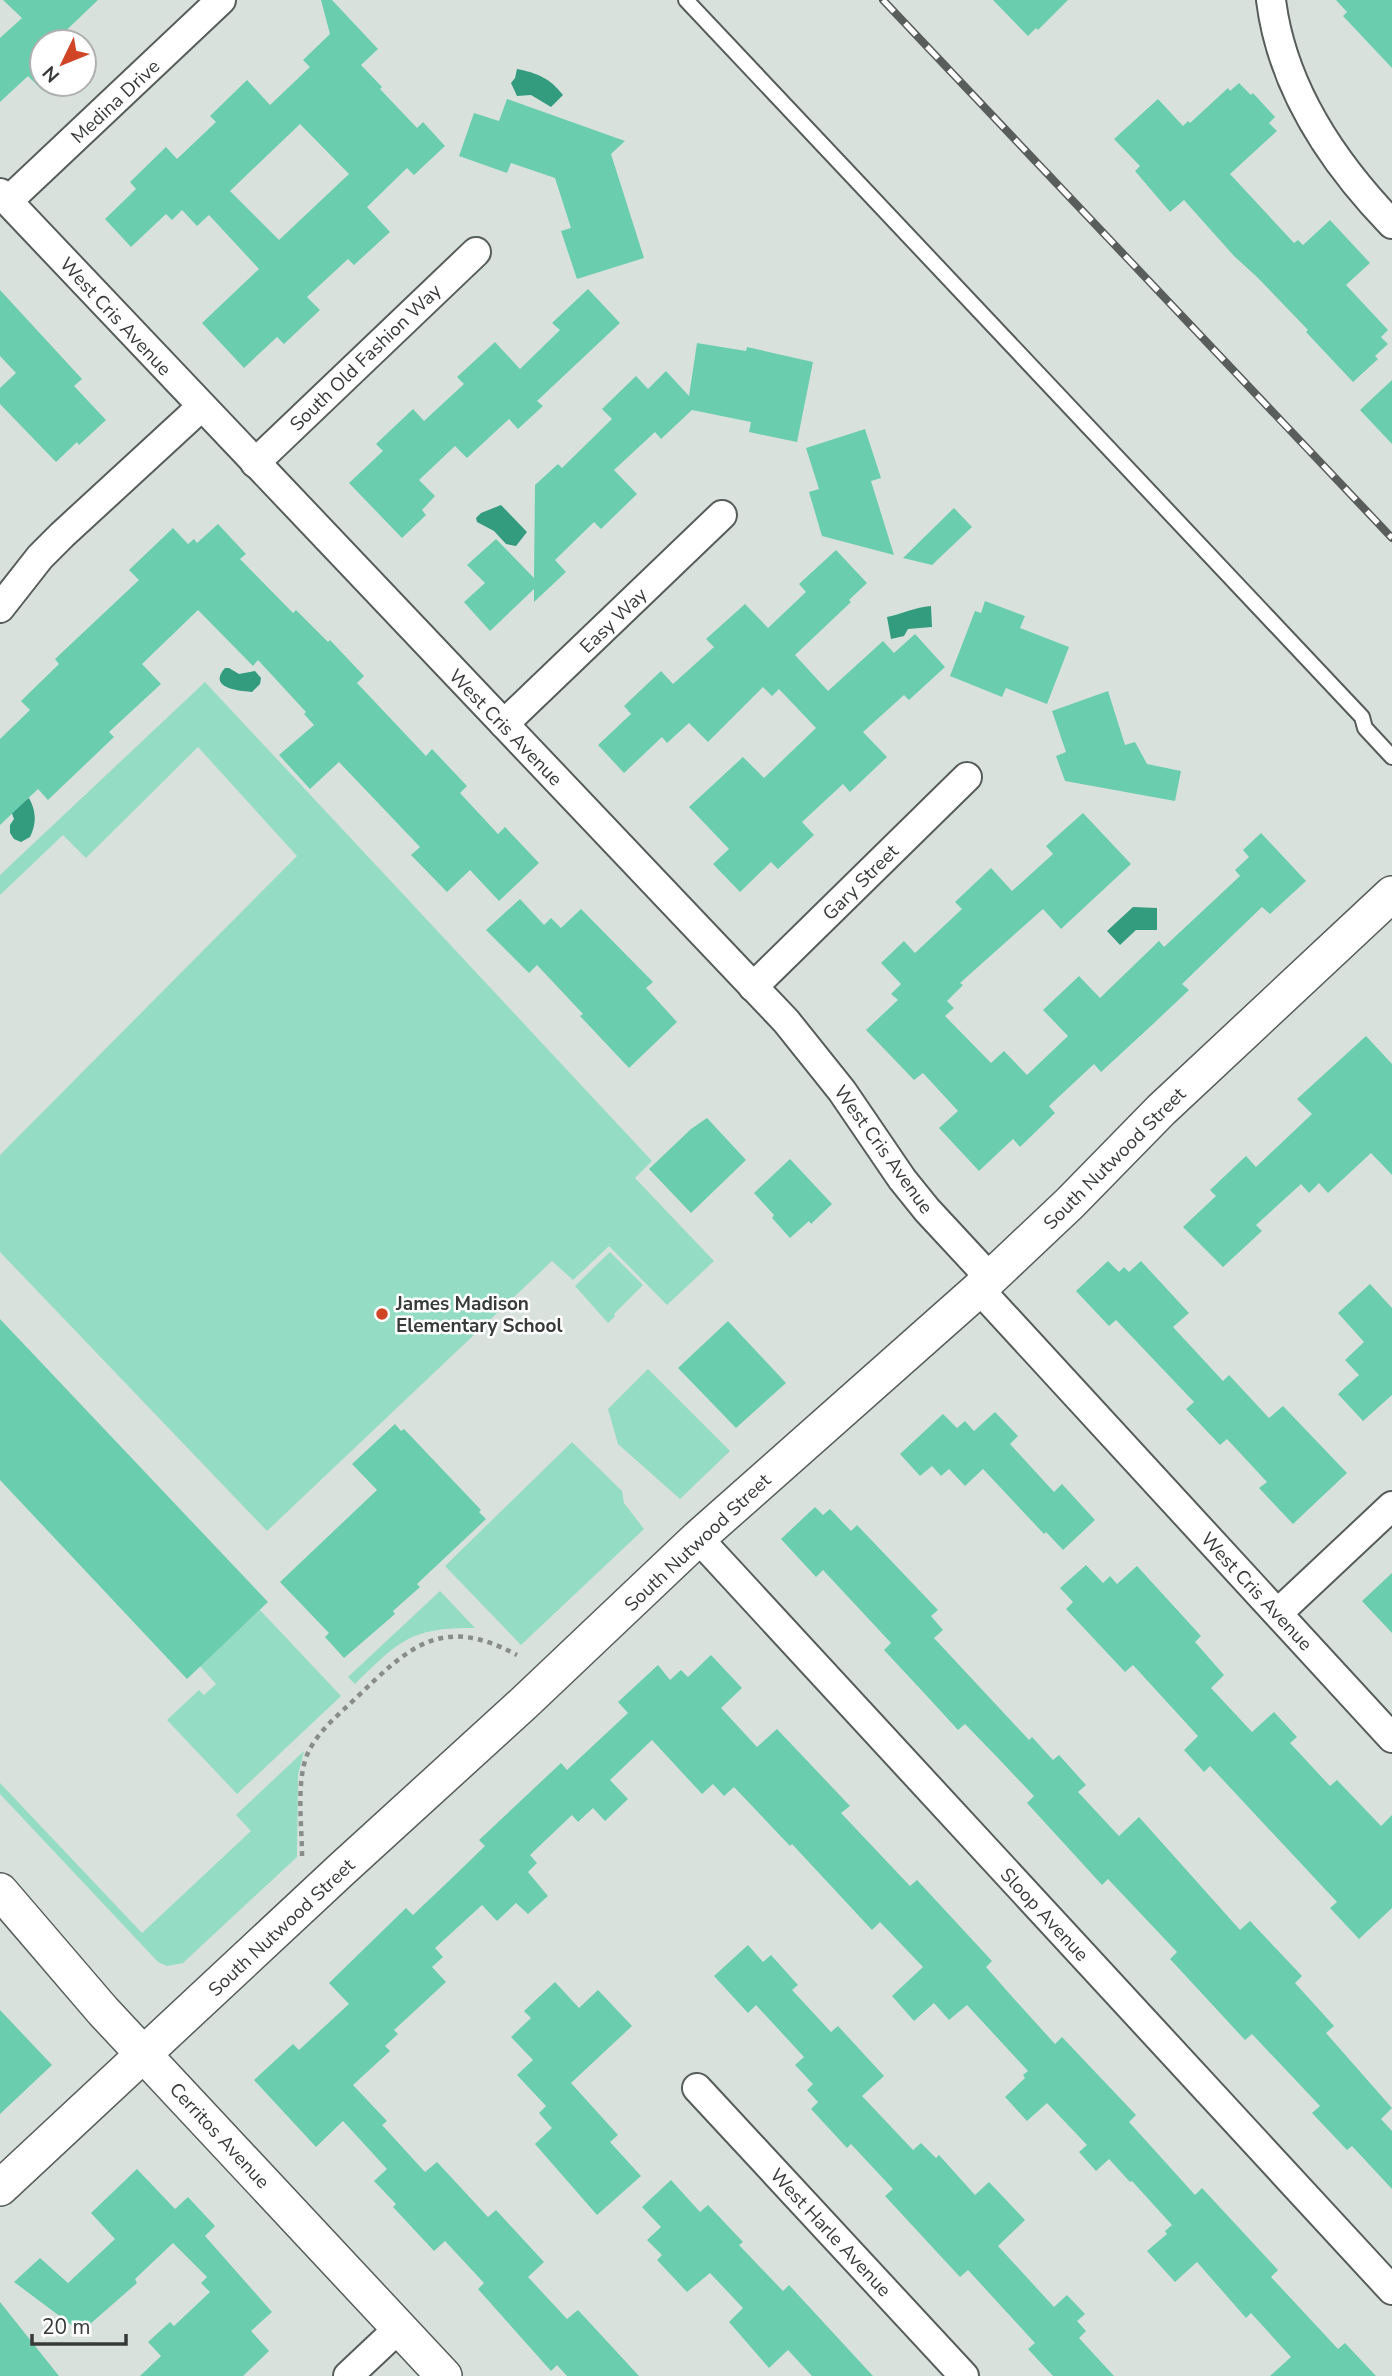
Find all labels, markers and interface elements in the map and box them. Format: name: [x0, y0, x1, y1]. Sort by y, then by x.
north arrow: [28, 28, 98, 98]
street label: Medina Drive: [66, 54, 166, 150]
text: N: [37, 60, 66, 88]
street label: West Cris Avenue: [54, 252, 177, 382]
street label: South Old Fashion Way: [284, 278, 447, 437]
street label: Easy Way: [574, 582, 653, 659]
street label: West Cris Avenue: [443, 664, 568, 792]
street label: Gary Street: [817, 839, 905, 926]
street label: West Cris Avenue: [828, 1080, 939, 1219]
street label: South Nutwood Street: [1038, 1082, 1192, 1236]
place label: James Madison Elementary School: [395, 1291, 563, 1339]
marker: James Madison Elementary School: [374, 1306, 390, 1322]
street label: South Nutwood Street: [619, 1468, 777, 1618]
street label: West Cris Avenue: [1195, 1527, 1318, 1657]
street label: South Nutwood Street: [203, 1853, 361, 2003]
street label: Sloop Avenue: [994, 1862, 1094, 1967]
street label: Cerritos Avenue: [163, 2077, 275, 2194]
street label: West Harle Avenue: [764, 2163, 897, 2303]
scale bar: [32, 2302, 126, 2346]
text: 20 m: [42, 2313, 91, 2341]

